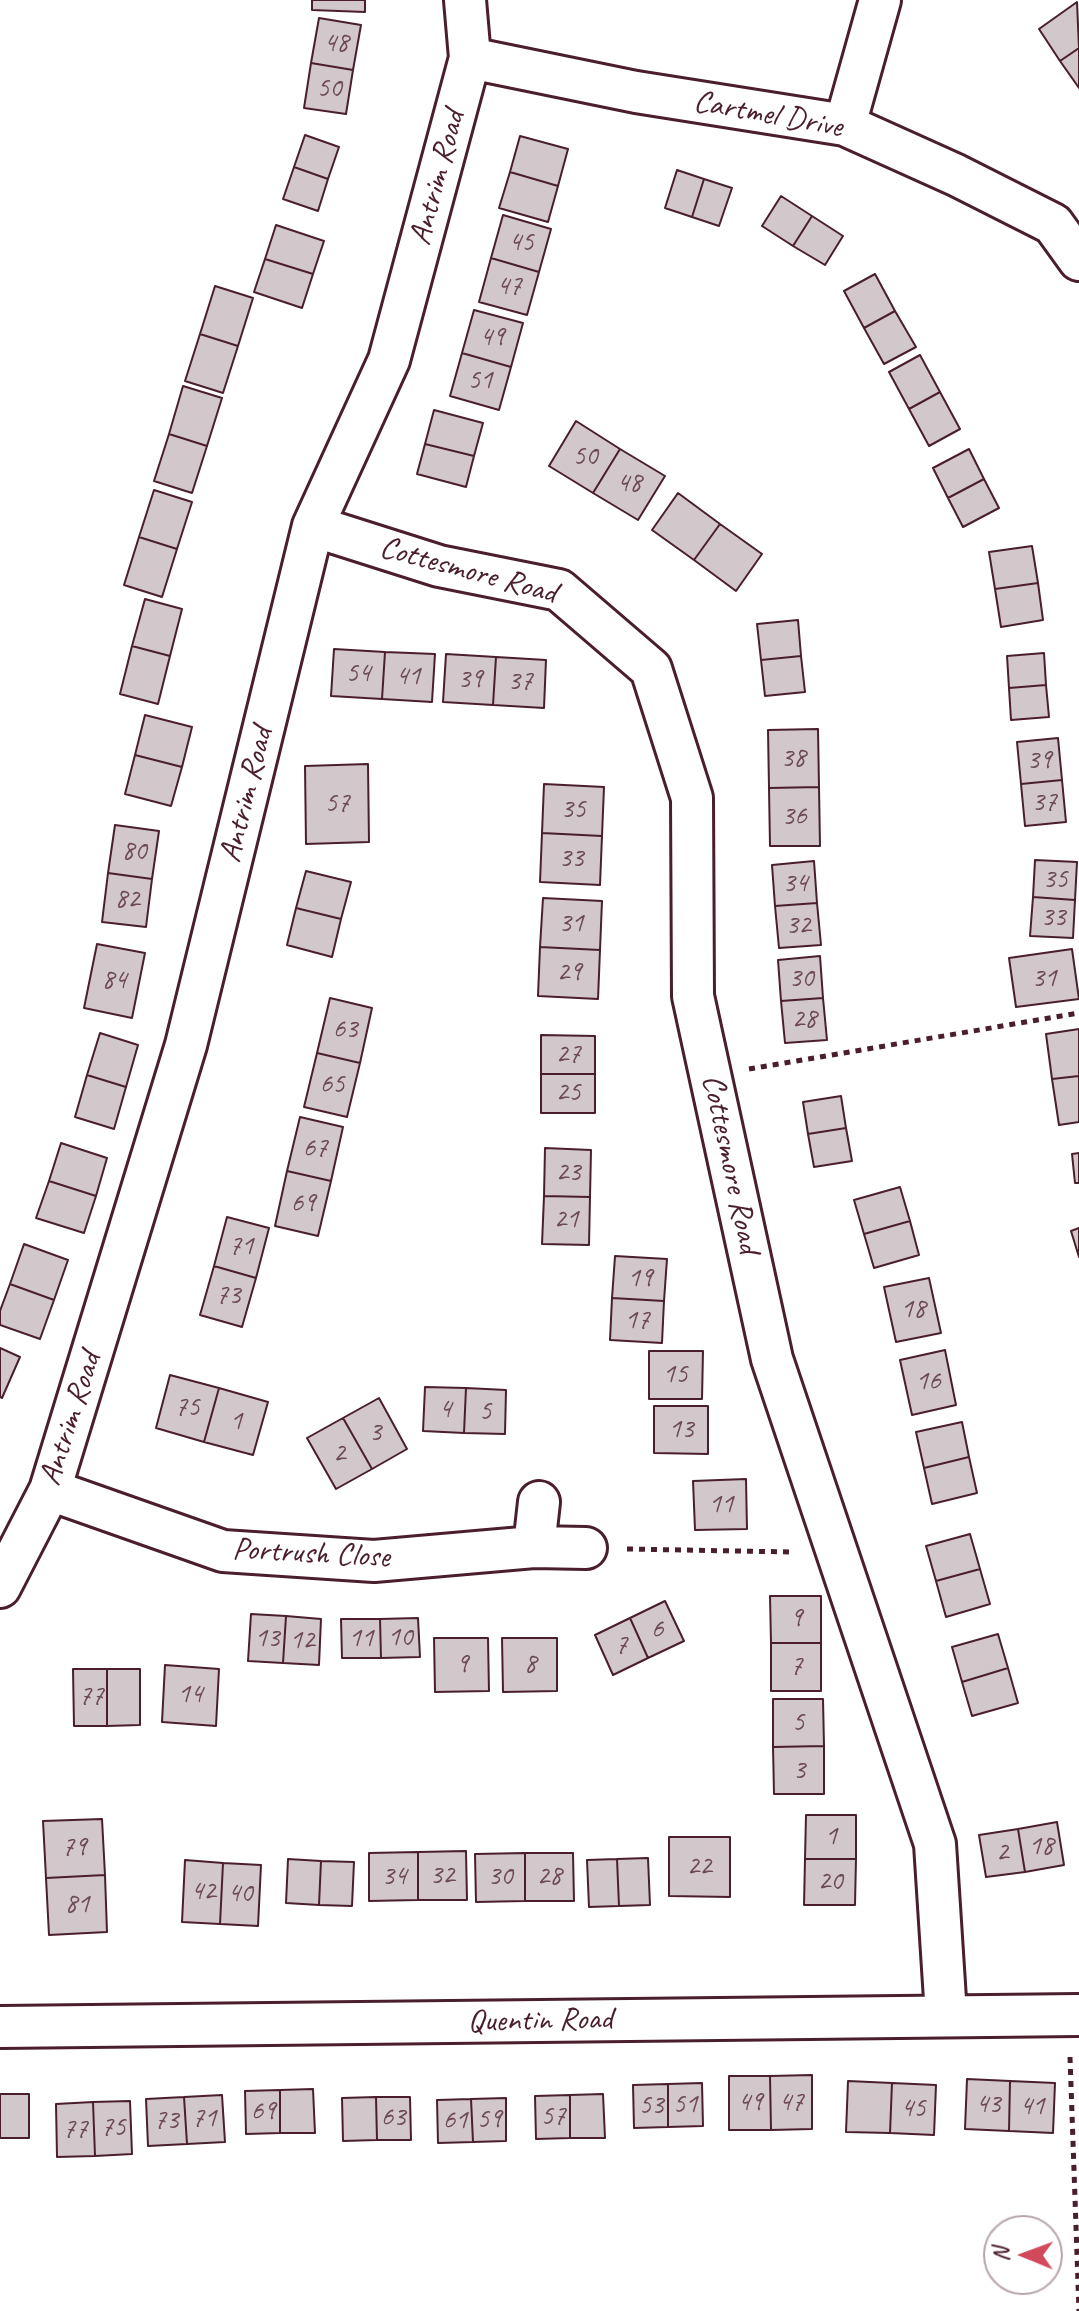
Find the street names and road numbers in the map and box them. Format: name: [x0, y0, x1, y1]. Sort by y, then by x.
street label: Cartmel Drive: [691, 83, 845, 147]
street label: Antrim Road: [402, 107, 474, 249]
street label: Cottesmore Road: [375, 529, 561, 613]
street label: Antrim Road: [212, 724, 282, 866]
street label: Cottesmore Road: [692, 1071, 768, 1257]
street label: Antrim Road: [31, 1348, 111, 1490]
street label: Portrush Close: [232, 1531, 390, 1577]
street label: Quentin Road: [467, 2001, 613, 2041]

